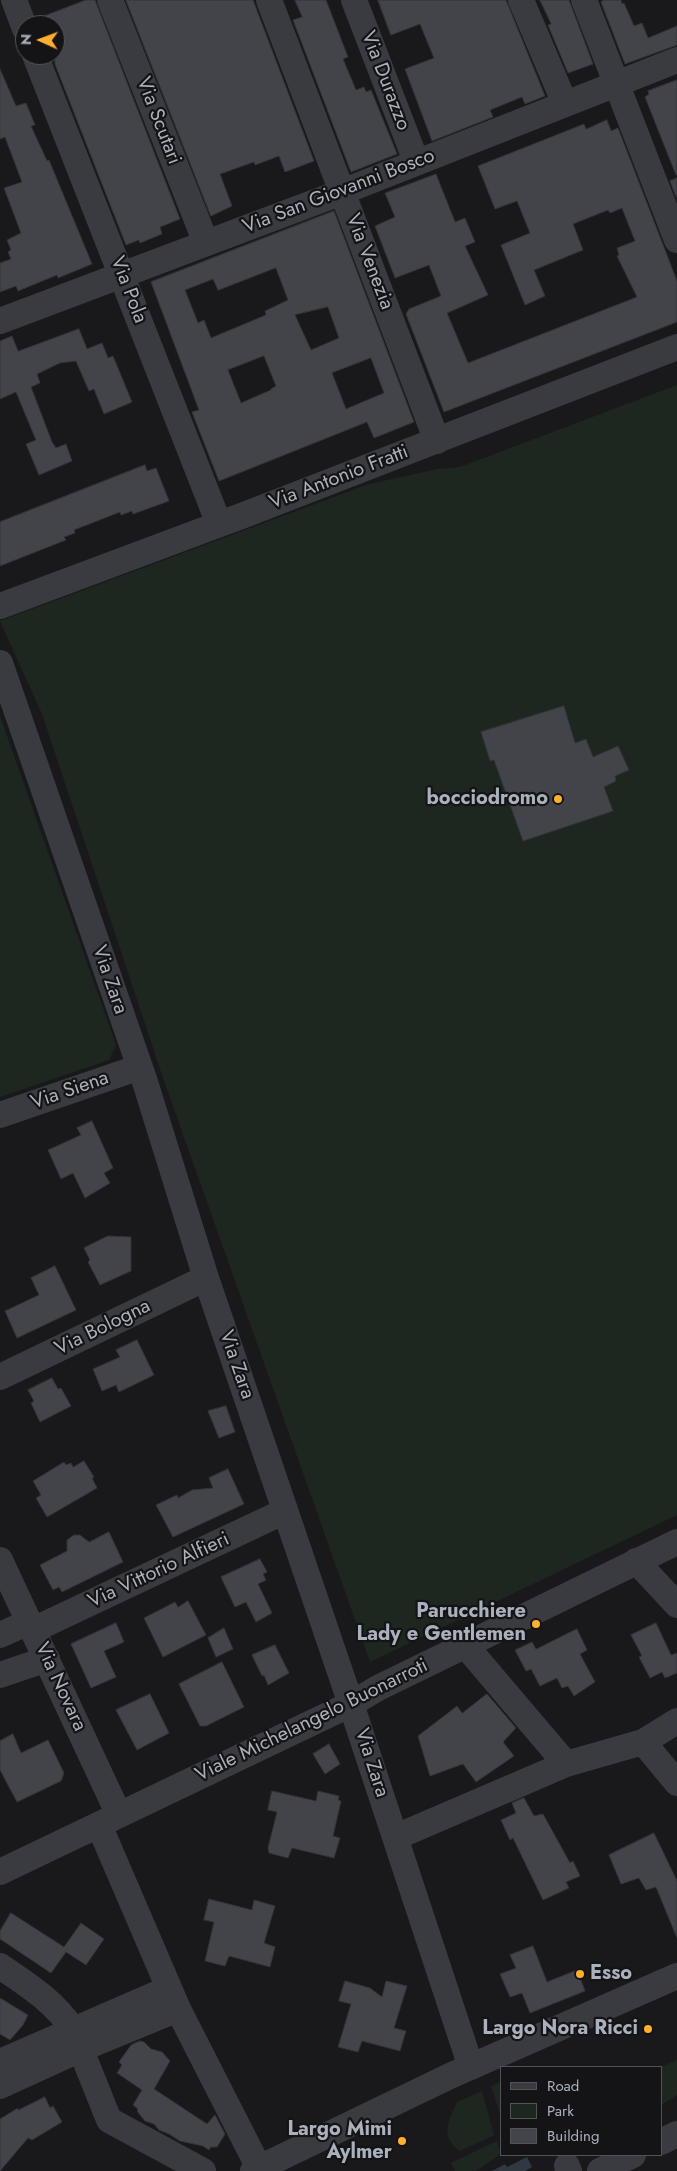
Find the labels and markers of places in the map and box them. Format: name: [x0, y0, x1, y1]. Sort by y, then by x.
place label: bocciodromo: [427, 787, 548, 811]
marker: bocciodromo: [552, 793, 564, 805]
place label: Parucchiere Lady e Gentlemen: [357, 1600, 526, 1647]
marker: Parucchiere Lady e Gentlemen: [530, 1618, 542, 1630]
place label: Esso: [590, 1962, 632, 1986]
marker: Esso: [574, 1968, 586, 1980]
place label: Largo Nora Ricci: [482, 2017, 638, 2041]
marker: Largo Nora Ricci: [642, 2023, 654, 2035]
place label: Largo Mimi Aylmer: [287, 2118, 392, 2165]
marker: Largo Mimi Aylmer: [396, 2135, 408, 2147]

